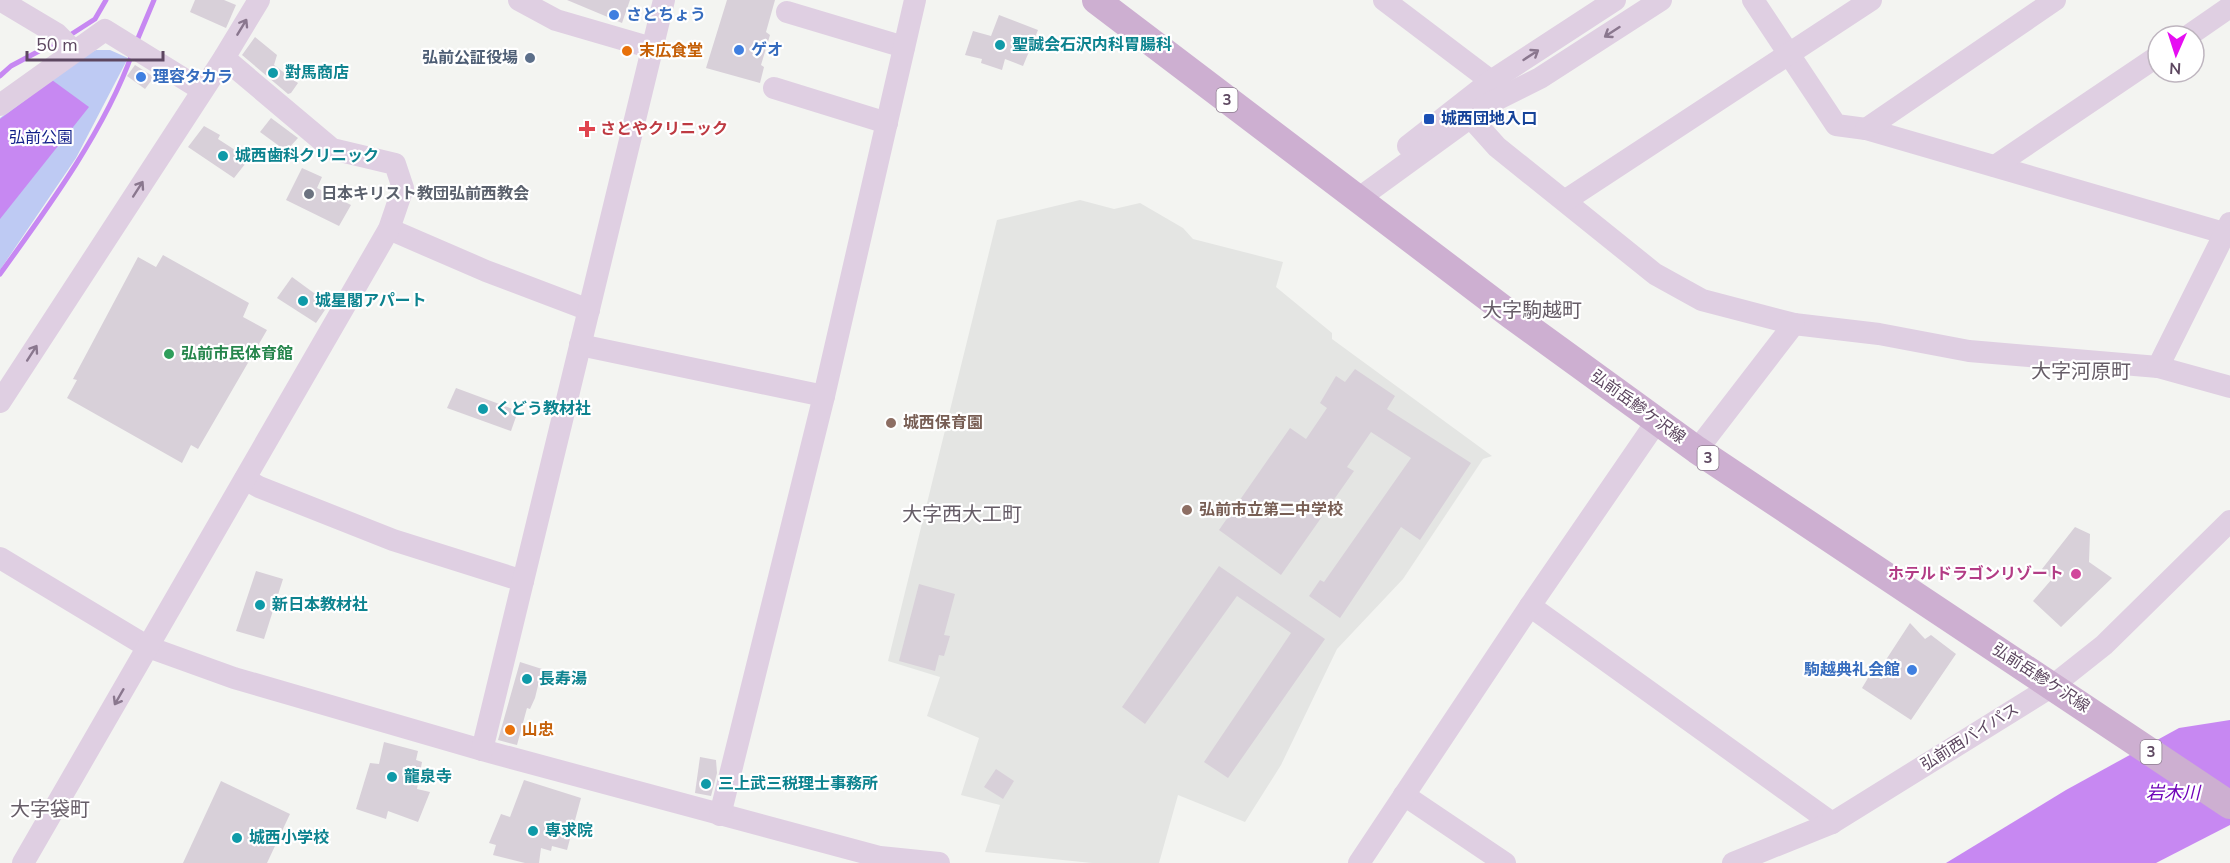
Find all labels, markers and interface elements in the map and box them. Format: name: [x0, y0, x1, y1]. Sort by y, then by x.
place label: さとちょう: [626, 4, 706, 26]
marker: さとちょう: [607, 8, 621, 22]
one-way arrow: [237, 19, 249, 36]
scale bar: [27, 24, 164, 62]
north arrow: [2146, 24, 2206, 84]
one-way arrow: [1603, 25, 1620, 38]
text: 50 m: [36, 33, 78, 57]
place label: 聖誠会石沢内科胃腸科: [1012, 34, 1172, 56]
marker: 聖誠会石沢内科胃腸科: [993, 38, 1007, 52]
place label: ゲオ: [751, 39, 783, 61]
place label: 末広食堂: [639, 40, 703, 62]
marker: ゲオ: [732, 43, 746, 57]
marker: 末広食堂: [620, 44, 634, 58]
place label: 弘前公証役場: [422, 47, 518, 69]
one-way arrow: [1522, 49, 1538, 61]
marker: 弘前公証役場: [523, 51, 537, 65]
text: N: [2169, 57, 2182, 79]
place label: 對馬商店: [285, 62, 349, 84]
place label: 理容タカラ: [153, 66, 233, 88]
marker: 對馬商店: [266, 66, 280, 80]
marker: 理容タカラ: [134, 70, 148, 84]
road number: 3: [1216, 88, 1238, 112]
place label: 城西団地入口: [1441, 108, 1537, 130]
marker: 城西団地入口: [1422, 112, 1436, 126]
place label: さとやクリニック: [600, 118, 728, 140]
marker: さとやクリニック: [578, 120, 596, 138]
park label: 弘前公園: [9, 127, 73, 149]
place label: 城西歯科クリニック: [235, 145, 379, 167]
marker: 城西歯科クリニック: [216, 149, 230, 163]
one-way arrow: [132, 181, 144, 198]
place label: 日本キリスト教団弘前西教会: [321, 183, 529, 205]
marker: 日本キリスト教団弘前西教会: [302, 187, 316, 201]
place label: 城星閣アパート: [315, 290, 427, 312]
marker: 城星閣アパート: [296, 294, 310, 308]
district label: 大字駒越町: [1482, 297, 1582, 324]
place label: 弘前市民体育館: [181, 343, 293, 365]
one-way arrow: [26, 345, 38, 362]
marker: 弘前市民体育館: [162, 347, 176, 361]
district label: 大字河原町: [2031, 358, 2131, 385]
street label: 弘前岳鰺ケ沢線: [1586, 365, 1690, 449]
place label: くどう教材社: [495, 398, 591, 420]
marker: くどう教材社: [476, 402, 490, 416]
place label: 城西保育園: [903, 412, 983, 434]
marker: 城西保育園: [884, 416, 898, 430]
road number: 3: [1698, 446, 1718, 470]
place label: 弘前市立第二中学校: [1199, 499, 1343, 521]
district label: 大字西大工町: [902, 501, 1022, 528]
marker: 弘前市立第二中学校: [1180, 503, 1194, 517]
place label: ホテルドラゴンリゾート: [1888, 563, 2064, 585]
marker: ホテルドラゴンリゾート: [2069, 567, 2083, 581]
place label: 新日本教材社: [272, 594, 368, 616]
marker: 新日本教材社: [253, 598, 267, 612]
street label: 弘前岳鰺ケ沢線: [1988, 638, 2094, 718]
place label: 駒越典礼会館: [1804, 659, 1900, 681]
marker: 駒越典礼会館: [1905, 663, 1919, 677]
place label: 長寿湯: [539, 668, 587, 690]
marker: 長寿湯: [520, 672, 534, 686]
one-way arrow: [112, 688, 124, 705]
street label: 弘前西バイパス: [1917, 698, 2023, 776]
place label: 山忠: [522, 719, 554, 741]
marker: 山忠: [503, 723, 517, 737]
road number: 3: [2140, 740, 2162, 764]
place label: 龍泉寺: [404, 766, 452, 788]
marker: 龍泉寺: [385, 770, 399, 784]
place label: 三上武三税理士事務所: [718, 773, 878, 795]
marker: 三上武三税理士事務所: [699, 777, 713, 791]
water label: 岩木川: [2146, 781, 2202, 805]
district label: 大字袋町: [10, 796, 90, 823]
place label: 専求院: [545, 820, 593, 842]
marker: 専求院: [526, 824, 540, 838]
place label: 城西小学校: [249, 827, 329, 849]
marker: 城西小学校: [230, 831, 244, 845]

